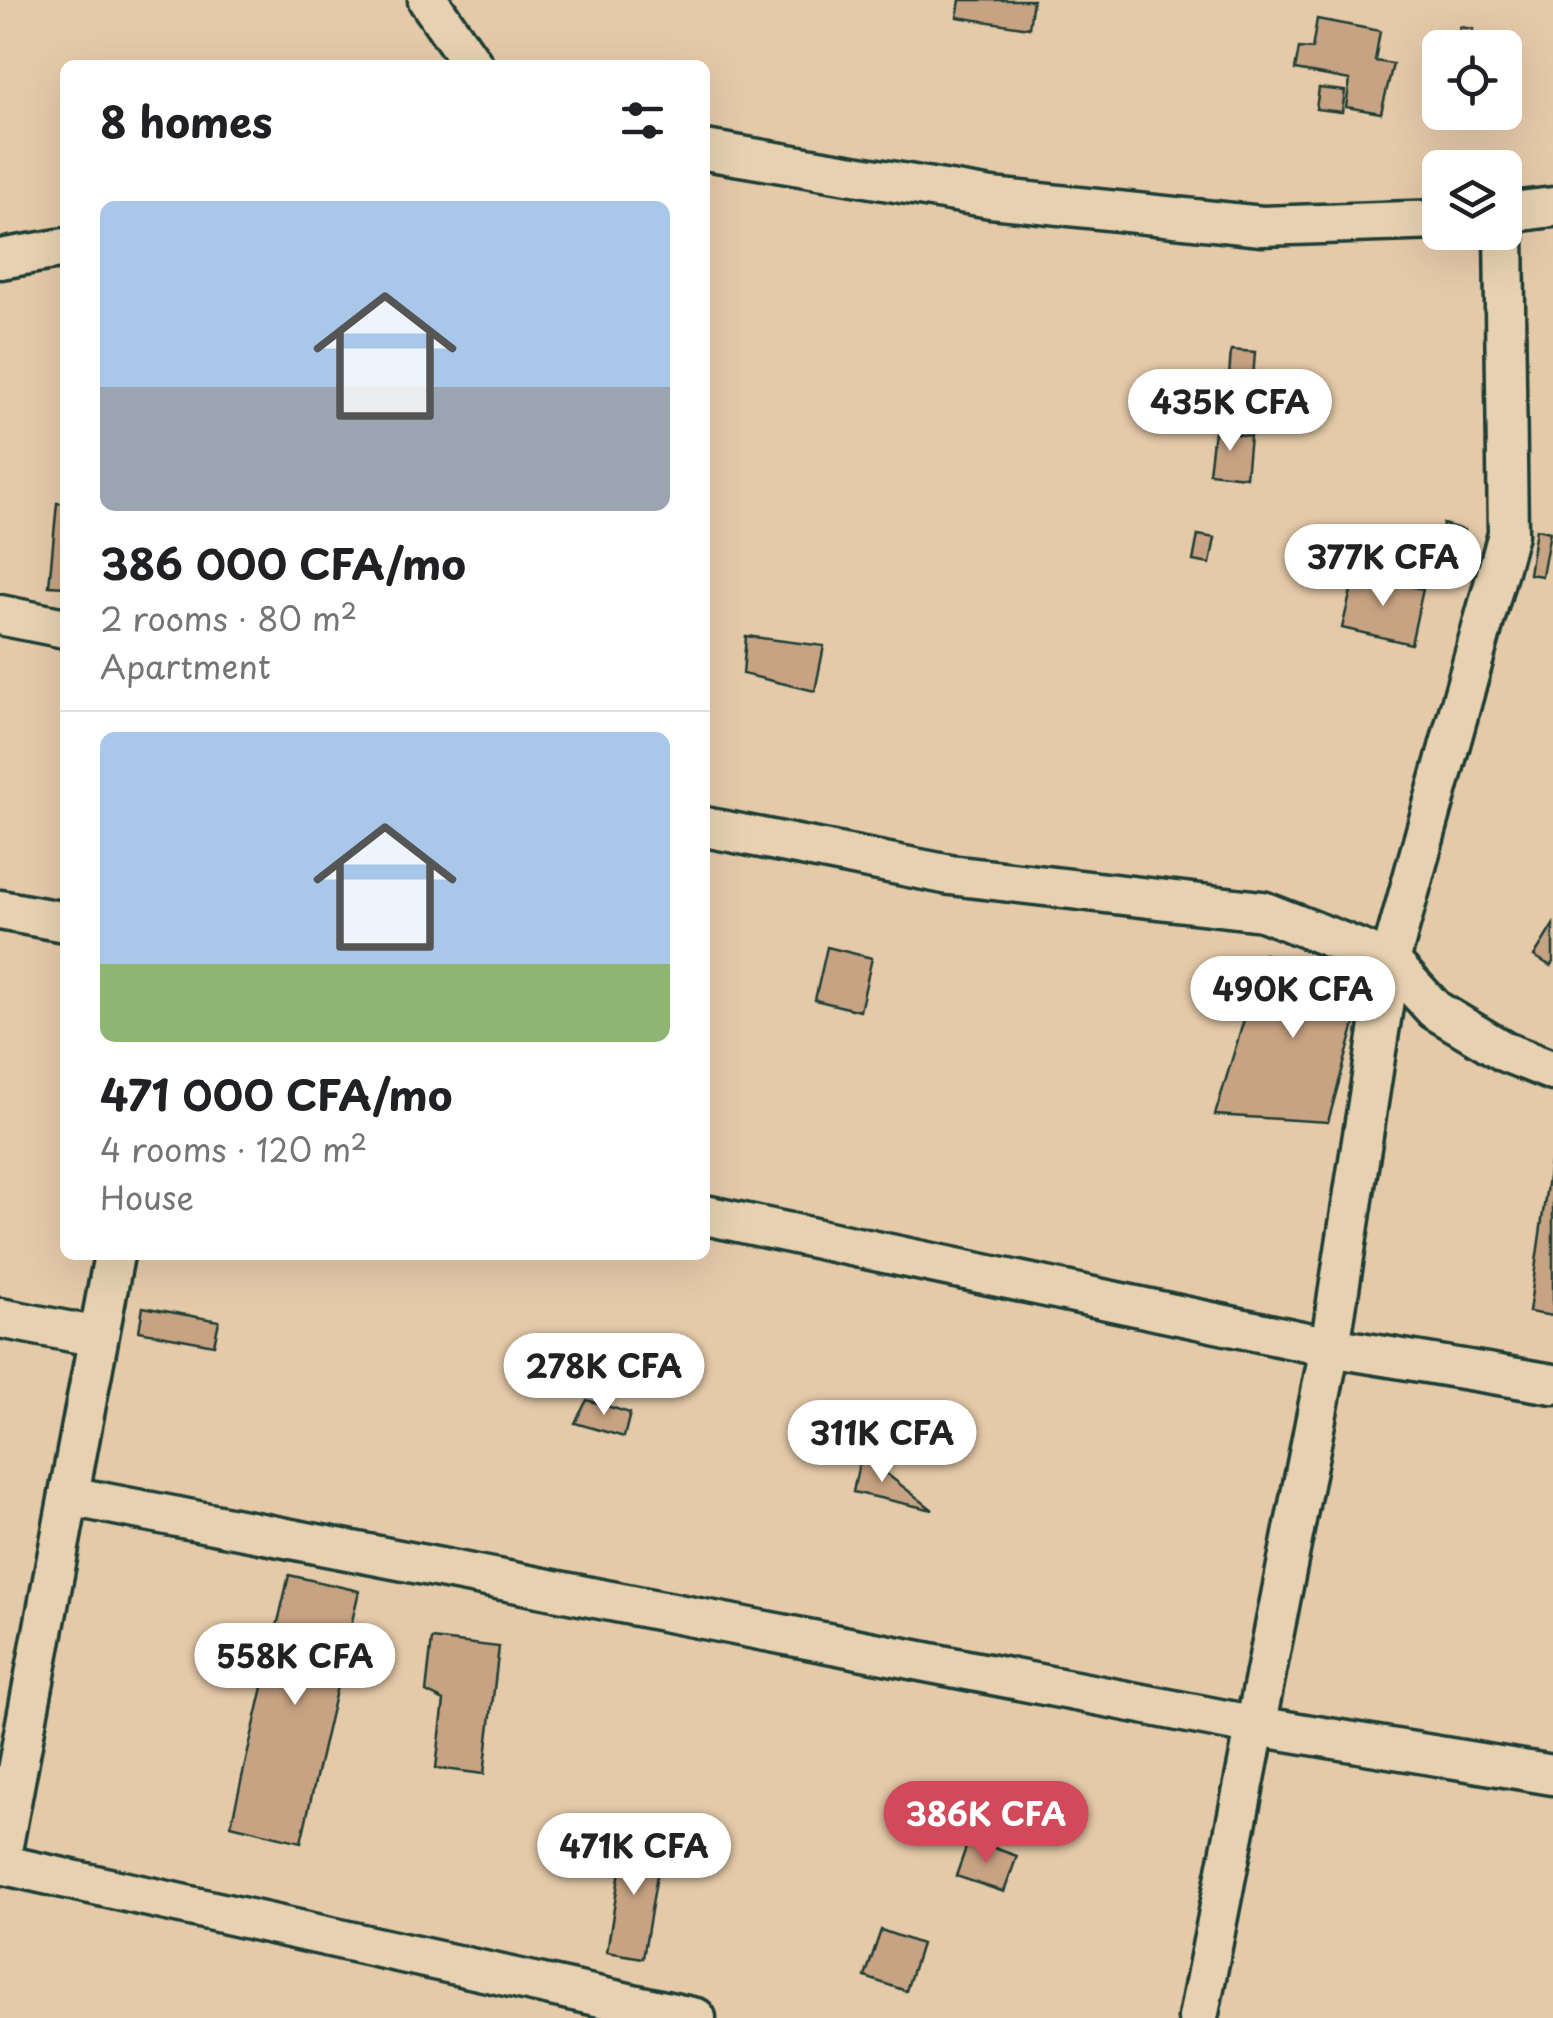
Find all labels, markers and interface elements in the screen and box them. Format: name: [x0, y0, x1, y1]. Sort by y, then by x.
map controls: [1422, 30, 1522, 250]
button: locate: [1422, 30, 1522, 130]
text: 8 homes: [100, 89, 273, 152]
icon: filters: [615, 93, 670, 148]
button: layers: [1422, 150, 1522, 250]
icon: home: [295, 266, 475, 446]
pin: 435K CFA: [1127, 369, 1333, 454]
text: 435K CFA: [1150, 377, 1310, 425]
pin: 377K CFA: [1280, 524, 1486, 609]
text: 386 000 CFA/mo: [100, 531, 466, 594]
text: 377K CFA: [1306, 532, 1460, 580]
text: 2 rooms · 80 m²: [100, 594, 357, 642]
text: Apartment: [100, 642, 271, 690]
icon: home: [295, 797, 475, 977]
pin: 490K CFA: [1190, 956, 1396, 1041]
text: 490K CFA: [1212, 964, 1374, 1012]
text: 471 000 CFA/mo: [100, 1062, 453, 1125]
text: 4 rooms · 120 m²: [100, 1125, 367, 1173]
text: House: [100, 1173, 194, 1221]
pin: 278K CFA: [501, 1333, 707, 1418]
text: 278K CFA: [526, 1341, 682, 1389]
pin: 311K CFA: [779, 1400, 985, 1485]
text: 311K CFA: [810, 1408, 954, 1456]
pin: 558K CFA: [192, 1623, 398, 1708]
text: 558K CFA: [216, 1631, 374, 1679]
pin: 386K CFA: [883, 1781, 1089, 1866]
text: 386K CFA: [906, 1789, 1066, 1837]
pin: 471K CFA: [531, 1813, 737, 1898]
text: 471K CFA: [559, 1821, 709, 1869]

